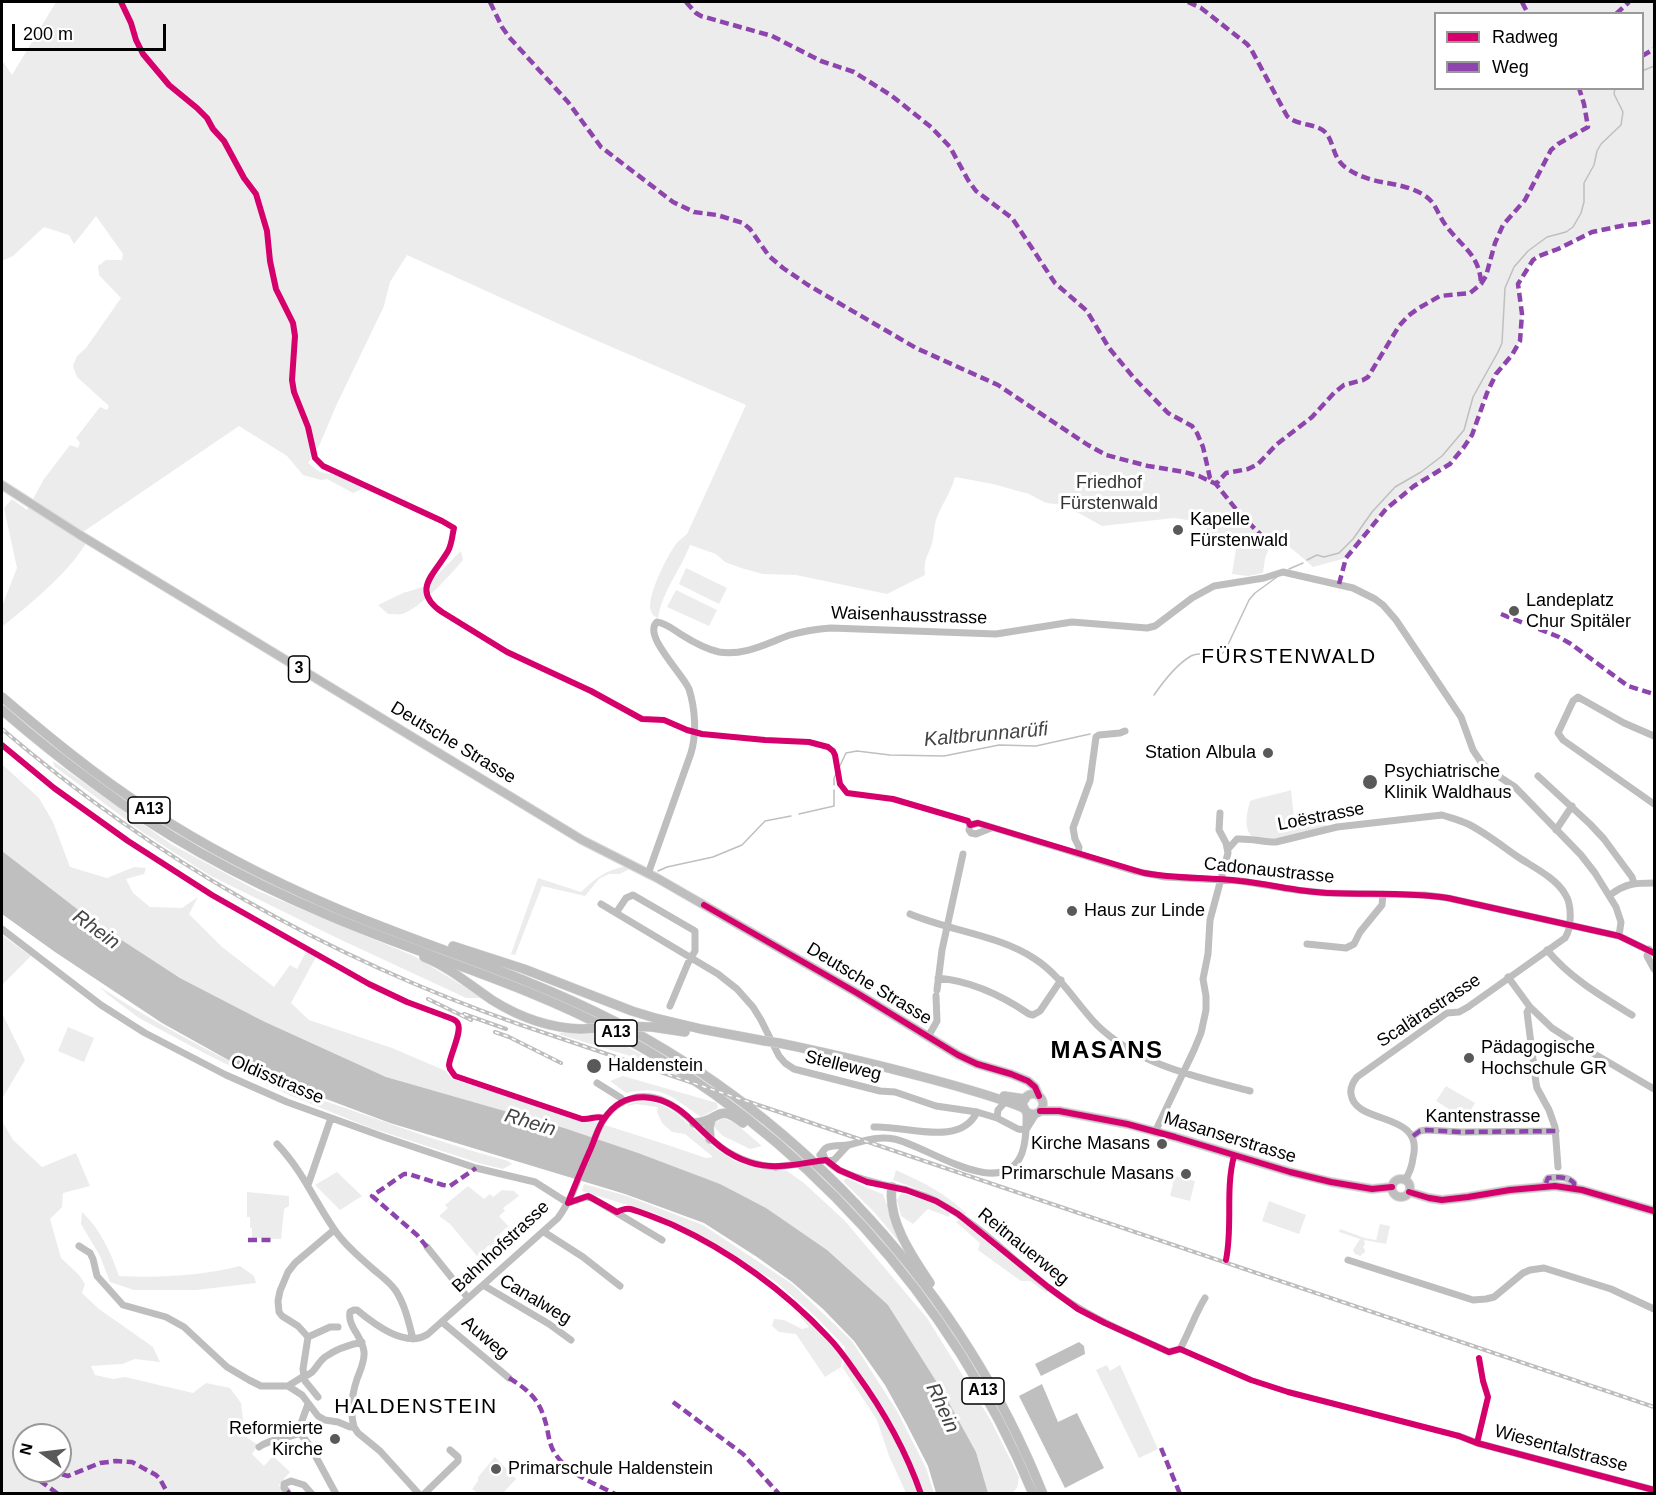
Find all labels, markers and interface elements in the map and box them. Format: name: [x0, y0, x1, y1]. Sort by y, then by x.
scale bar: [15, 12, 170, 50]
legend: [1434, 12, 1644, 90]
text: 200 m: [23, 24, 73, 44]
text: Radweg: [1492, 27, 1558, 47]
text: Weg: [1492, 57, 1529, 77]
park label: Friedhof Fürstenwald: [1060, 472, 1158, 514]
place label: Kapelle Fürstenwald: [1190, 509, 1288, 552]
marker: Kapelle Fürstenwald: [1171, 523, 1185, 537]
place label: Landeplatz Chur Spitäler: [1526, 590, 1631, 632]
street label: Waisenhausstrasse: [830, 602, 988, 630]
marker: Landeplatz Chur Spitäler: [1507, 604, 1521, 618]
district label: FÜRSTENWALD: [1201, 644, 1377, 670]
road number: 3: [288, 656, 310, 682]
street label: Deutsche Strasse: [387, 697, 519, 789]
water label: Kaltbrunnarüfi: [923, 718, 1049, 752]
place label: Station Albula: [1145, 742, 1256, 764]
marker: Station Albula: [1261, 746, 1275, 760]
place label: Psychiatrische Klinik Waldhaus: [1384, 761, 1511, 804]
marker: Psychiatrische Klinik Waldhaus: [1361, 773, 1379, 791]
road number: A13: [128, 797, 170, 823]
street label: Loëstrasse: [1276, 798, 1366, 836]
street label: Cadonaustrasse: [1203, 853, 1335, 889]
place label: Haus zur Linde: [1084, 900, 1205, 922]
marker: Haus zur Linde: [1065, 904, 1079, 918]
water label: Rhein: [68, 905, 124, 955]
street label: Deutsche Strasse: [803, 938, 935, 1030]
street label: Scalärastrasse: [1373, 970, 1485, 1052]
road number: A13: [595, 1020, 637, 1046]
district label: MASANS: [1050, 1037, 1164, 1065]
place label: Pädagogische Hochschule GR: [1481, 1037, 1607, 1080]
street label: Stelleweg: [803, 1046, 883, 1086]
street label: Oldisstrasse: [227, 1051, 327, 1109]
marker: Pädagogische Hochschule GR: [1462, 1051, 1476, 1065]
place label: Haldenstein: [608, 1055, 703, 1077]
marker: Haldenstein: [585, 1057, 603, 1075]
water label: Rhein: [502, 1104, 558, 1142]
street label: Kantenstrasse: [1425, 1106, 1541, 1128]
street label: Masanserstrasse: [1161, 1108, 1299, 1168]
place label: Kirche Masans: [1031, 1133, 1150, 1155]
marker: Kirche Masans: [1155, 1137, 1169, 1151]
place label: Primarschule Masans: [1001, 1163, 1174, 1185]
marker: Primarschule Masans: [1179, 1167, 1193, 1181]
street label: Bahnhofstrasse: [448, 1196, 554, 1298]
street label: Reitnauerweg: [973, 1204, 1073, 1290]
street label: Canalweg: [495, 1270, 575, 1330]
street label: Auweg: [457, 1312, 513, 1364]
road number: A13: [962, 1378, 1004, 1404]
water label: Rhein: [920, 1379, 964, 1437]
district label: HALDENSTEIN: [334, 1394, 498, 1420]
place label: Reformierte Kirche: [229, 1418, 323, 1460]
street label: Wiesentalstrasse: [1492, 1421, 1630, 1477]
north arrow: [12, 1423, 72, 1483]
marker: Reformierte Kirche: [328, 1432, 342, 1446]
text: N: [16, 1441, 36, 1457]
place label: Primarschule Haldenstein: [508, 1458, 713, 1480]
marker: Primarschule Haldenstein: [489, 1462, 503, 1476]

